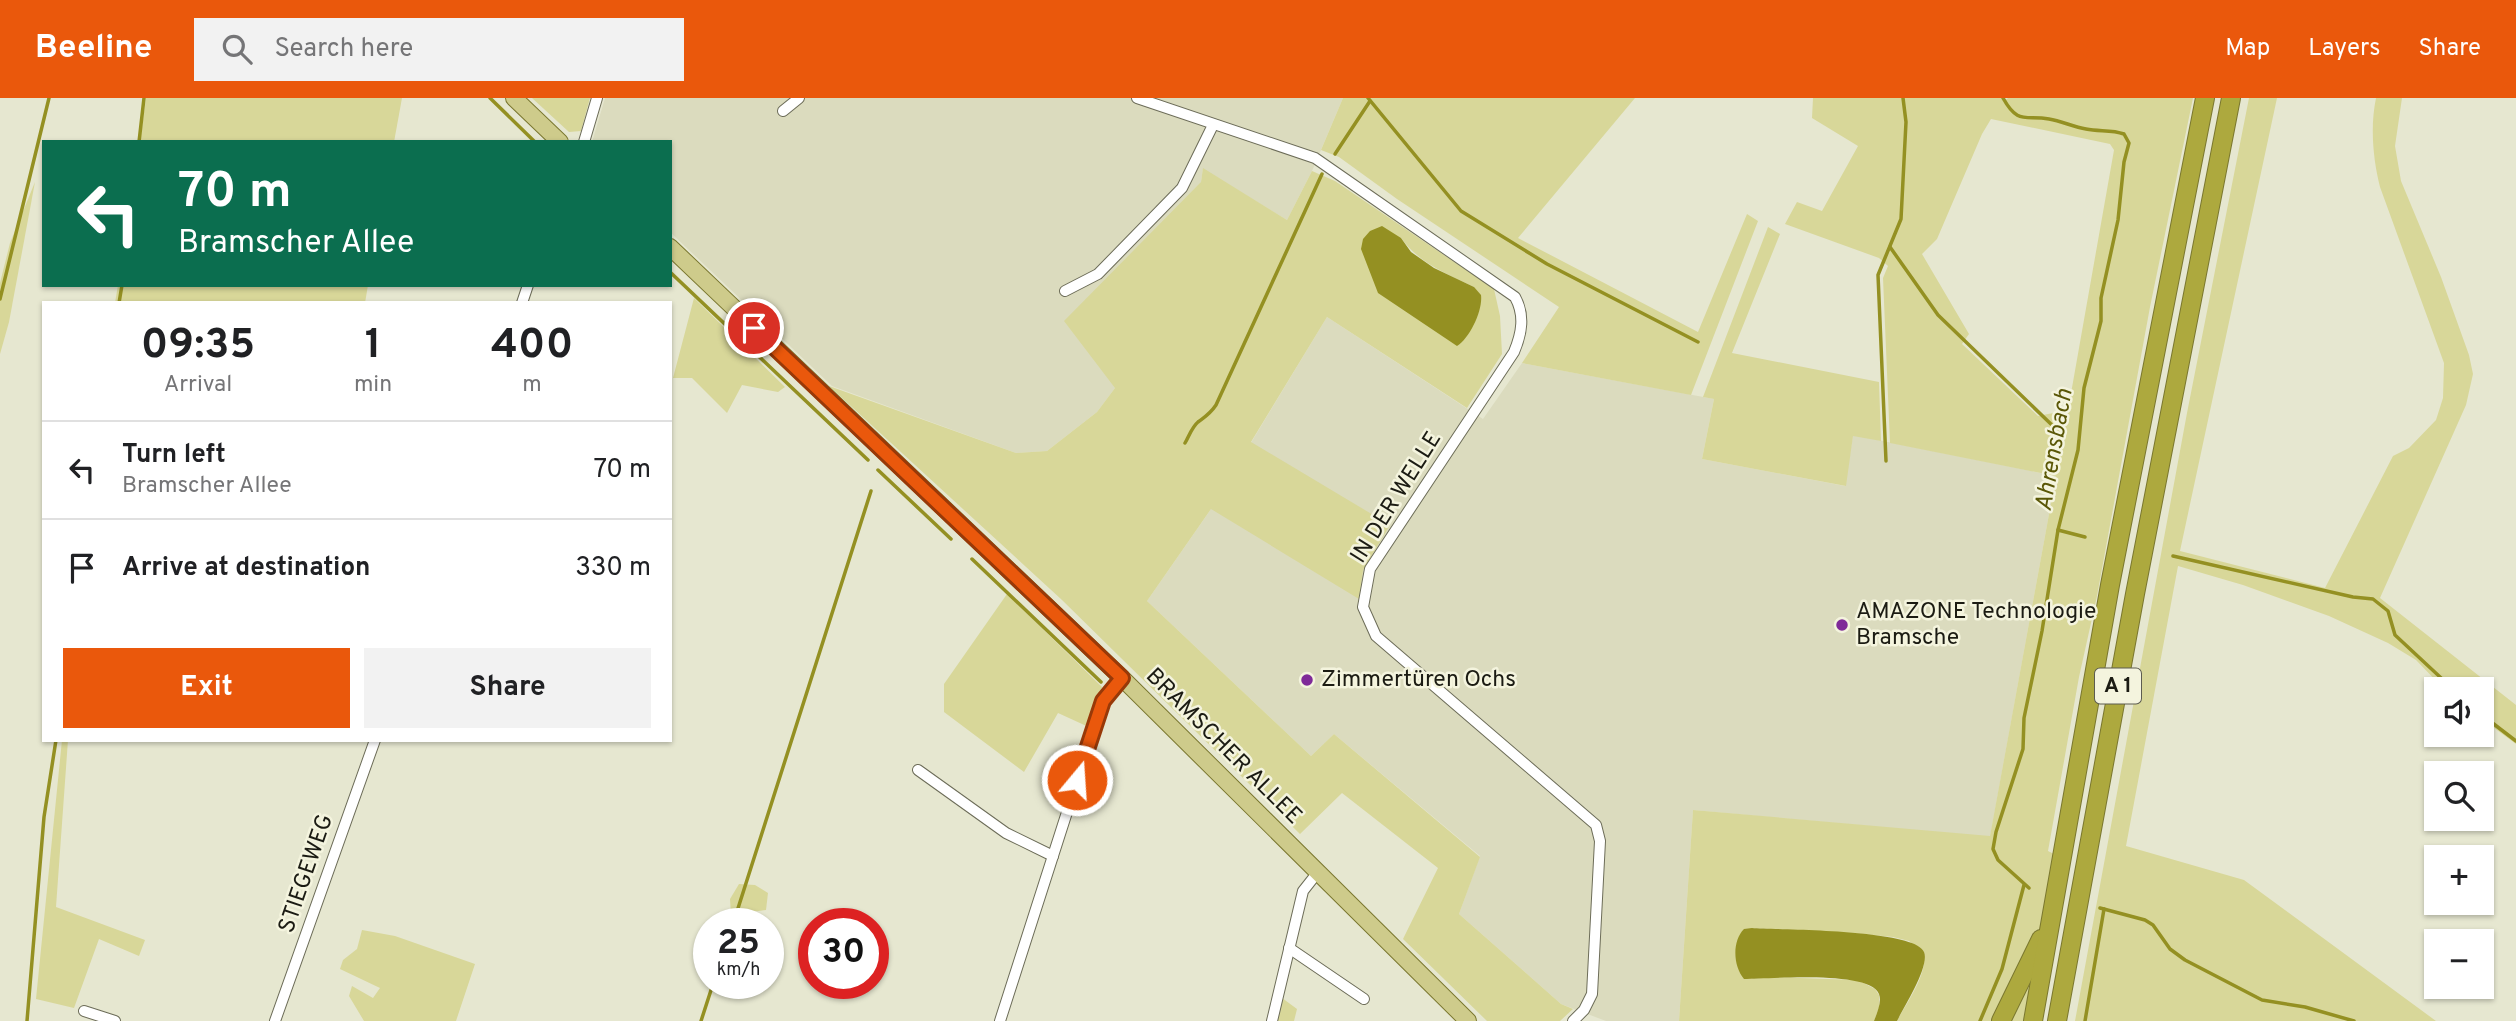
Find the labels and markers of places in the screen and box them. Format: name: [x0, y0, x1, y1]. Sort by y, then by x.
pin: [724, 298, 784, 358]
place label: AMAZONE Technologie Bramsche: [1856, 598, 2096, 653]
marker: AMAZONE Technologie Bramsche: [1834, 617, 1850, 633]
place label: Zimmertüren Ochs: [1321, 666, 1516, 695]
marker: Zimmertüren Ochs: [1299, 672, 1315, 688]

